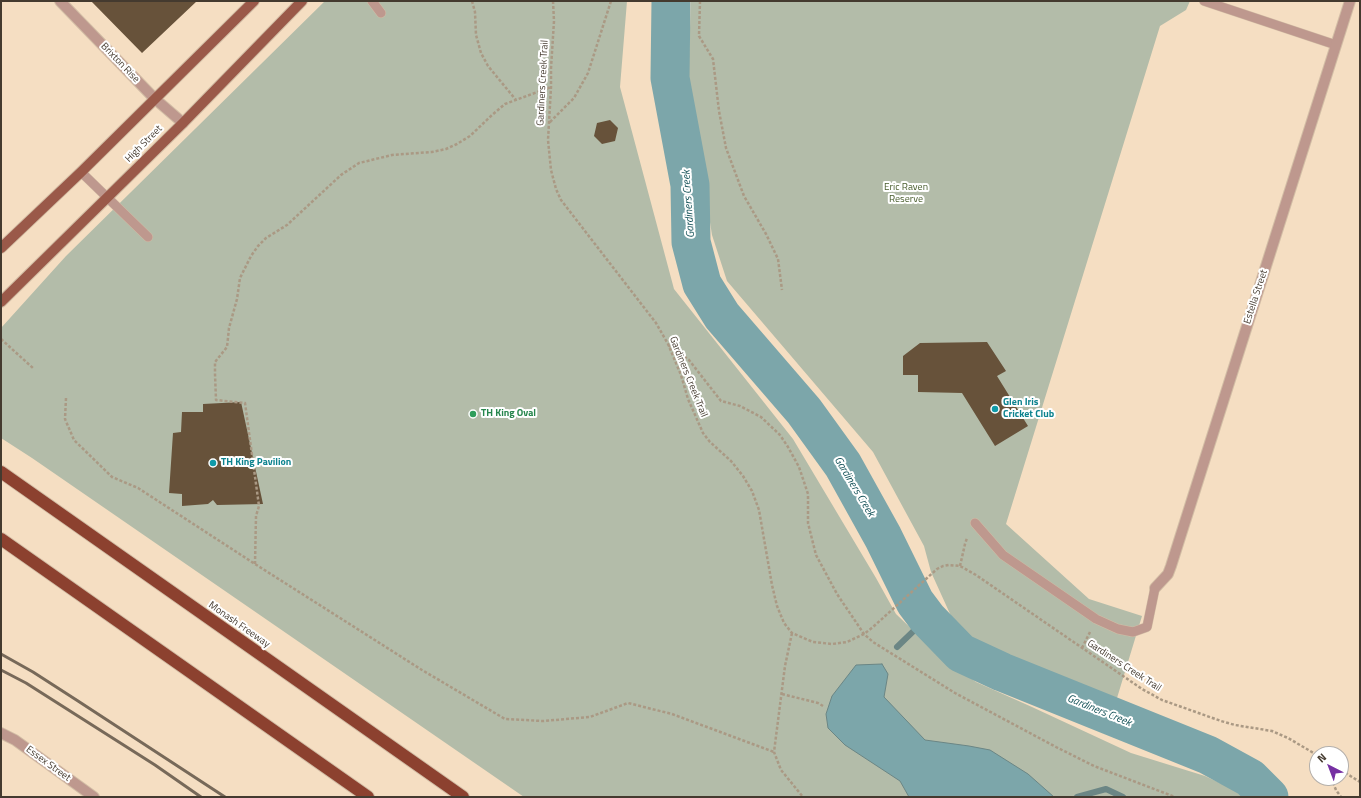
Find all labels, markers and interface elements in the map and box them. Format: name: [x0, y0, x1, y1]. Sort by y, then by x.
street label: Gardiners Creek Trail: [535, 40, 551, 126]
street label: Brixton Rise: [98, 41, 142, 85]
street label: High Street: [123, 123, 165, 165]
water label: Gardiners Creek: [680, 170, 698, 238]
park label: Eric Raven Reserve: [884, 182, 928, 206]
street label: Estella Street: [1242, 268, 1270, 326]
street label: Gardiners Creek Trail: [666, 335, 710, 419]
place label: Glen Iris Cricket Club: [1003, 397, 1054, 420]
marker: Glen Iris Cricket Club: [990, 404, 1000, 414]
place label: TH King Oval: [481, 408, 536, 420]
marker: TH King Oval: [468, 409, 478, 419]
water label: Gardiners Creek: [831, 454, 877, 520]
place label: TH King Pavilion: [221, 457, 291, 469]
marker: TH King Pavilion: [208, 458, 218, 468]
street label: Monash Freeway: [206, 599, 272, 651]
street label: Gardiners Creek Trail: [1085, 638, 1163, 694]
water label: Gardiners Creek: [1065, 692, 1133, 730]
street label: Essex Street: [23, 744, 73, 784]
north arrow: [1309, 746, 1349, 786]
text: N: [1313, 749, 1330, 766]

